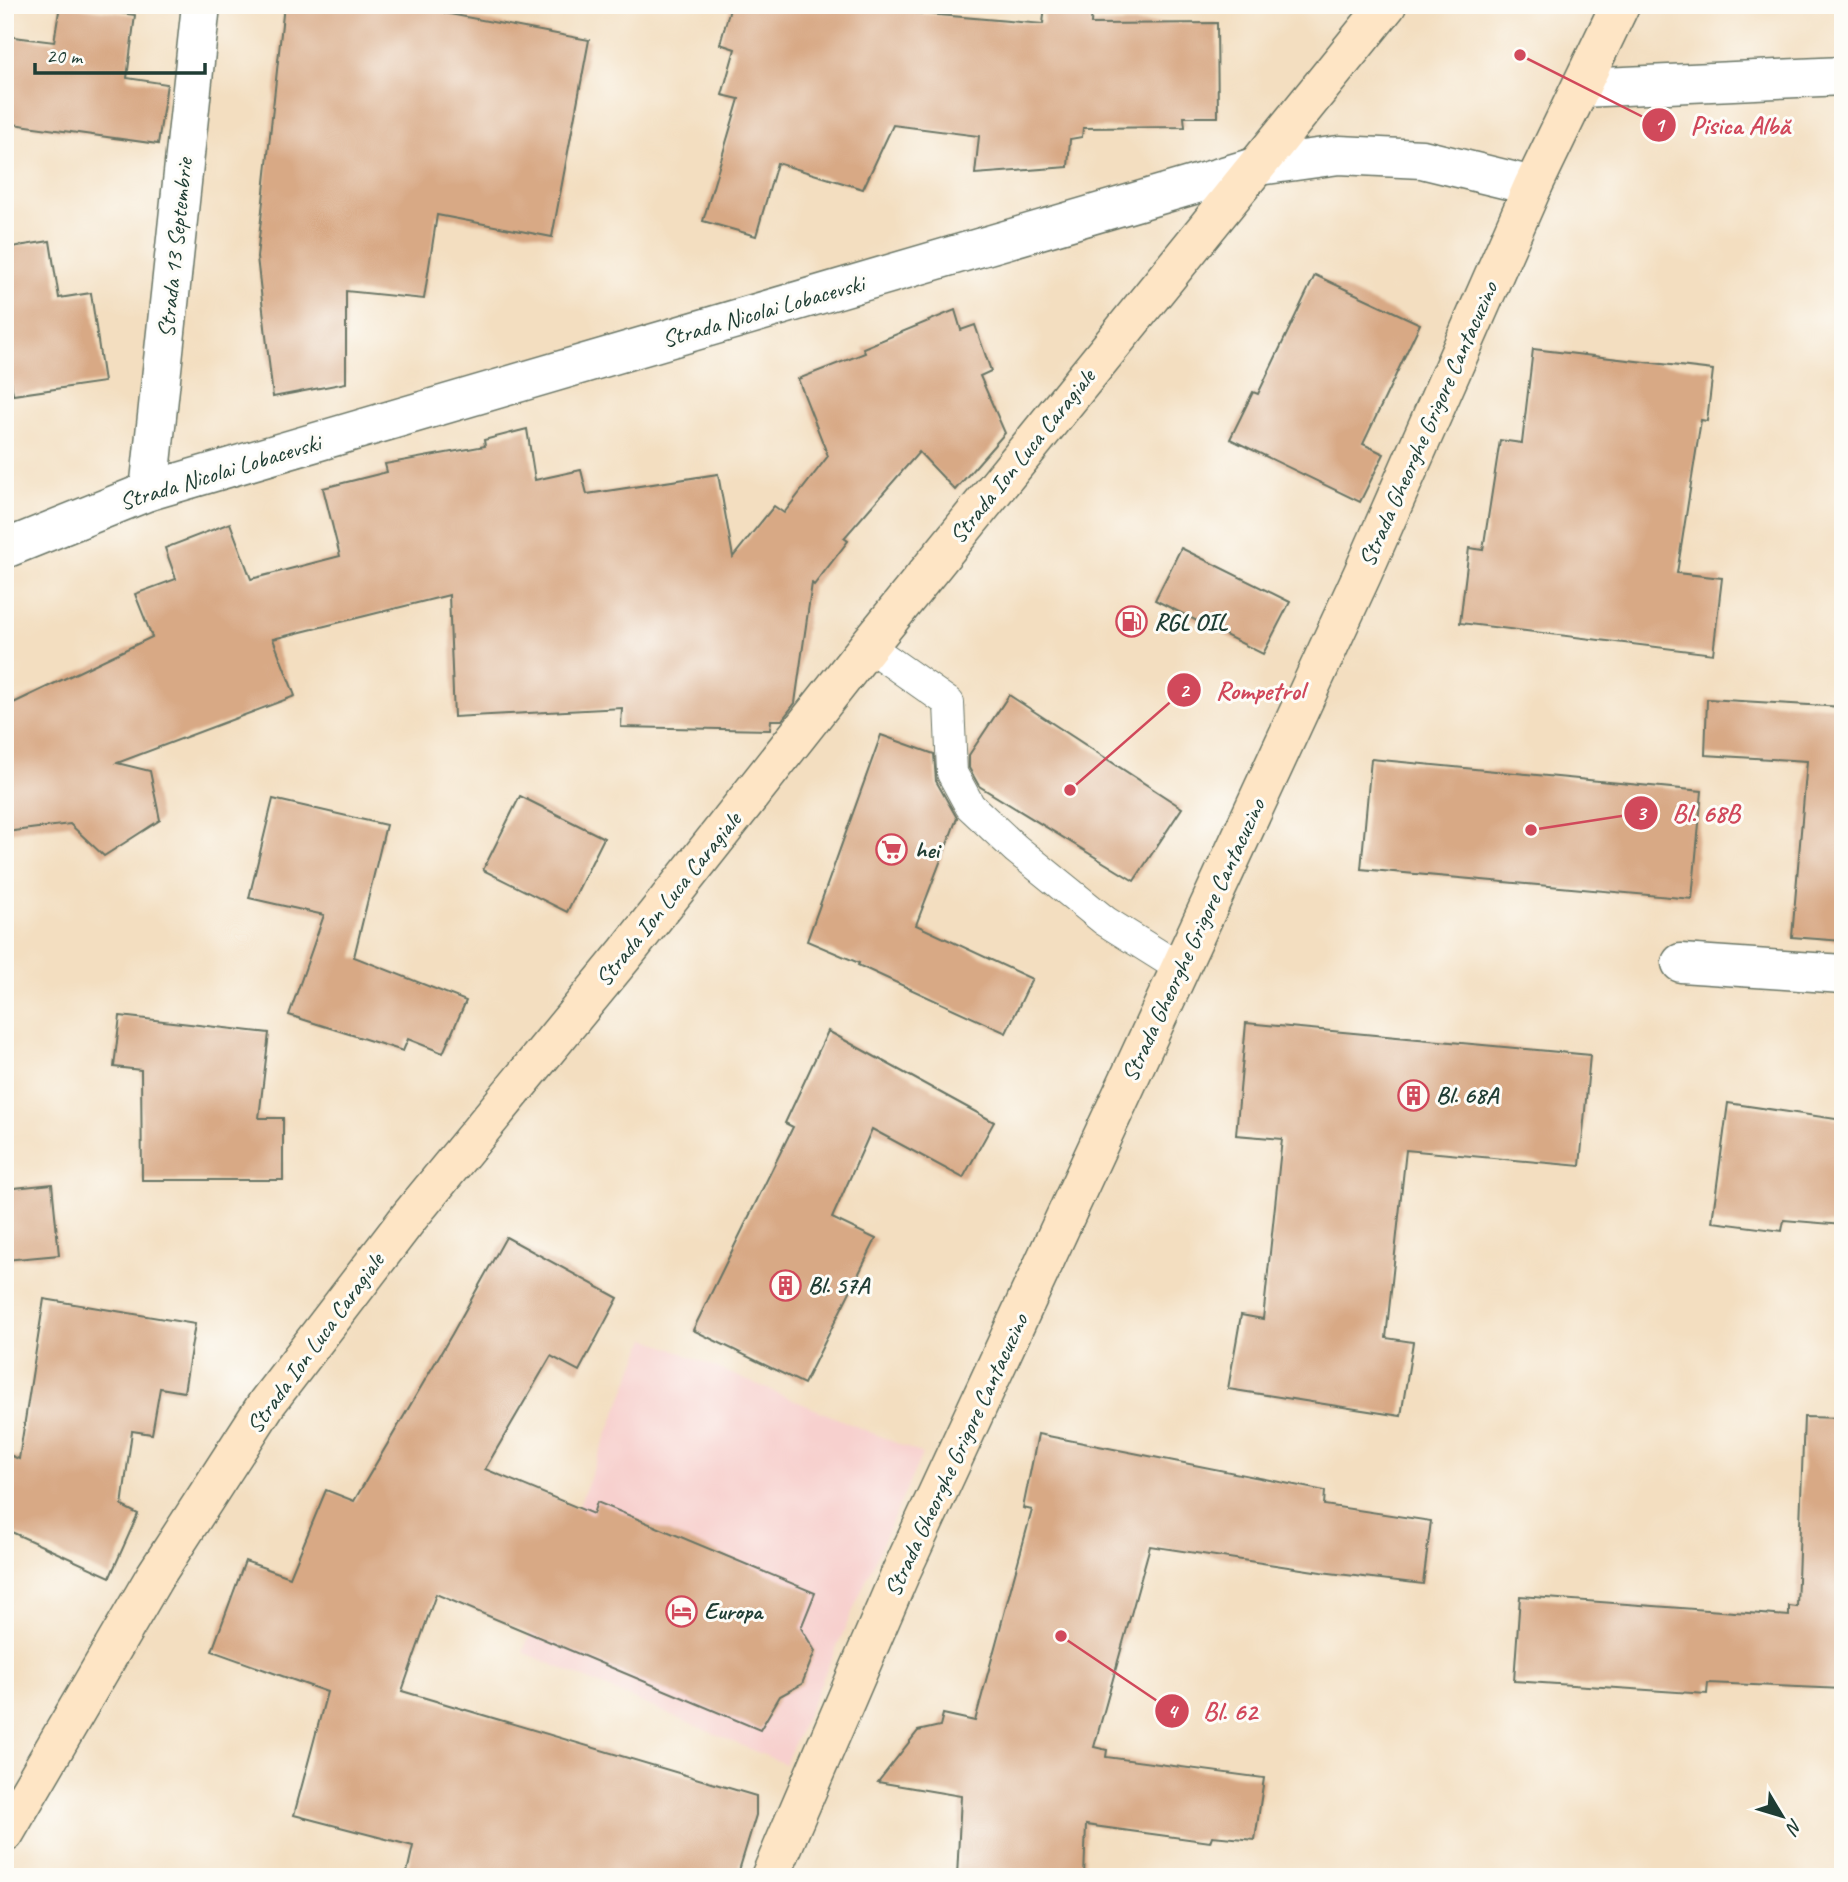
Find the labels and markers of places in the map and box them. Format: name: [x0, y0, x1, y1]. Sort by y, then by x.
callout: Pisica Albă: [1641, 101, 1803, 148]
fuel station icon: RGL OIL: [1114, 605, 1148, 639]
place label: RGL OIL: [1154, 607, 1229, 637]
callout: Rompetrol: [1167, 667, 1318, 714]
callout: Bl. 68B: [1624, 790, 1754, 837]
supermarket icon: hei: [875, 833, 909, 867]
place label: hei: [915, 835, 942, 865]
building icon: Bl. 68A: [1396, 1078, 1430, 1112]
place label: Bl. 68A: [1436, 1080, 1500, 1110]
building icon: Bl. 57A: [768, 1268, 802, 1302]
place label: Bl. 57A: [808, 1270, 871, 1300]
hotel icon: Europa: [664, 1594, 698, 1628]
place label: Europa: [704, 1596, 764, 1626]
callout: Bl. 62: [1154, 1687, 1271, 1734]

